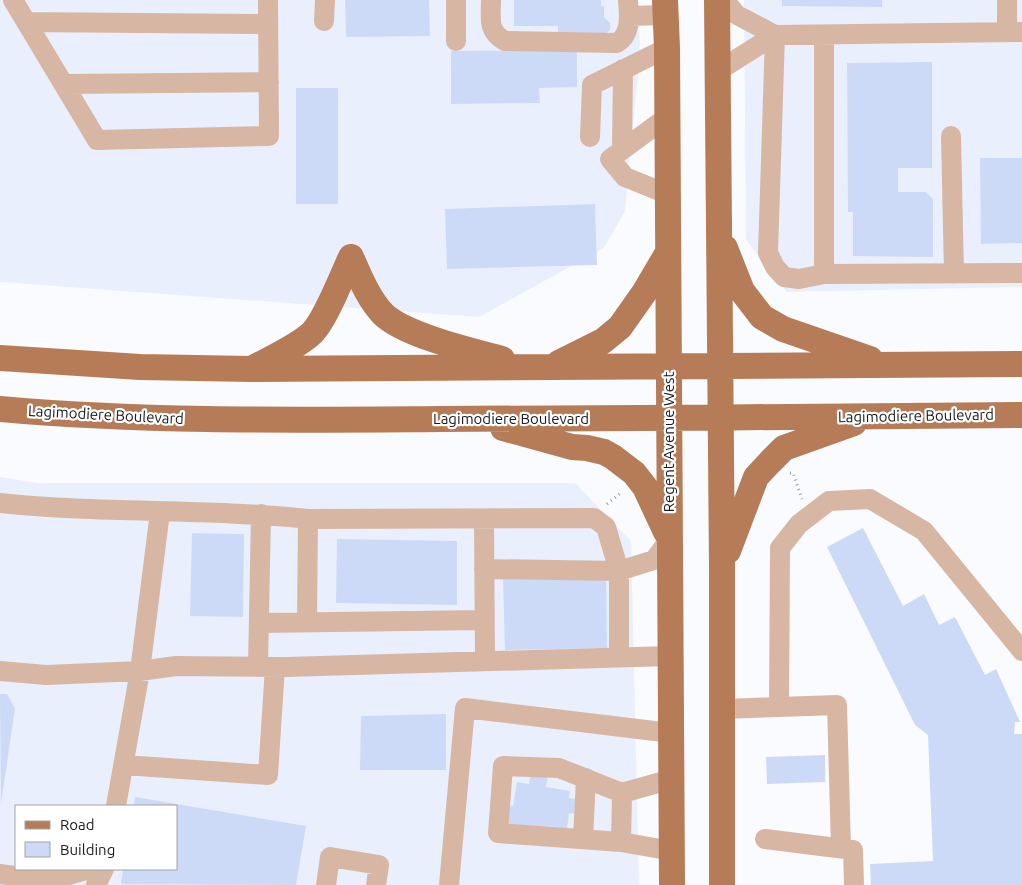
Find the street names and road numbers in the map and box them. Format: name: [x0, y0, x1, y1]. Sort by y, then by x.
street label: Regent Avenue West: [660, 372, 677, 512]
street label: Lagimodiere Boulevard: [28, 402, 184, 427]
street label: Lagimodiere Boulevard: [838, 406, 994, 425]
street label: Lagimodiere Boulevard: [433, 410, 589, 427]

